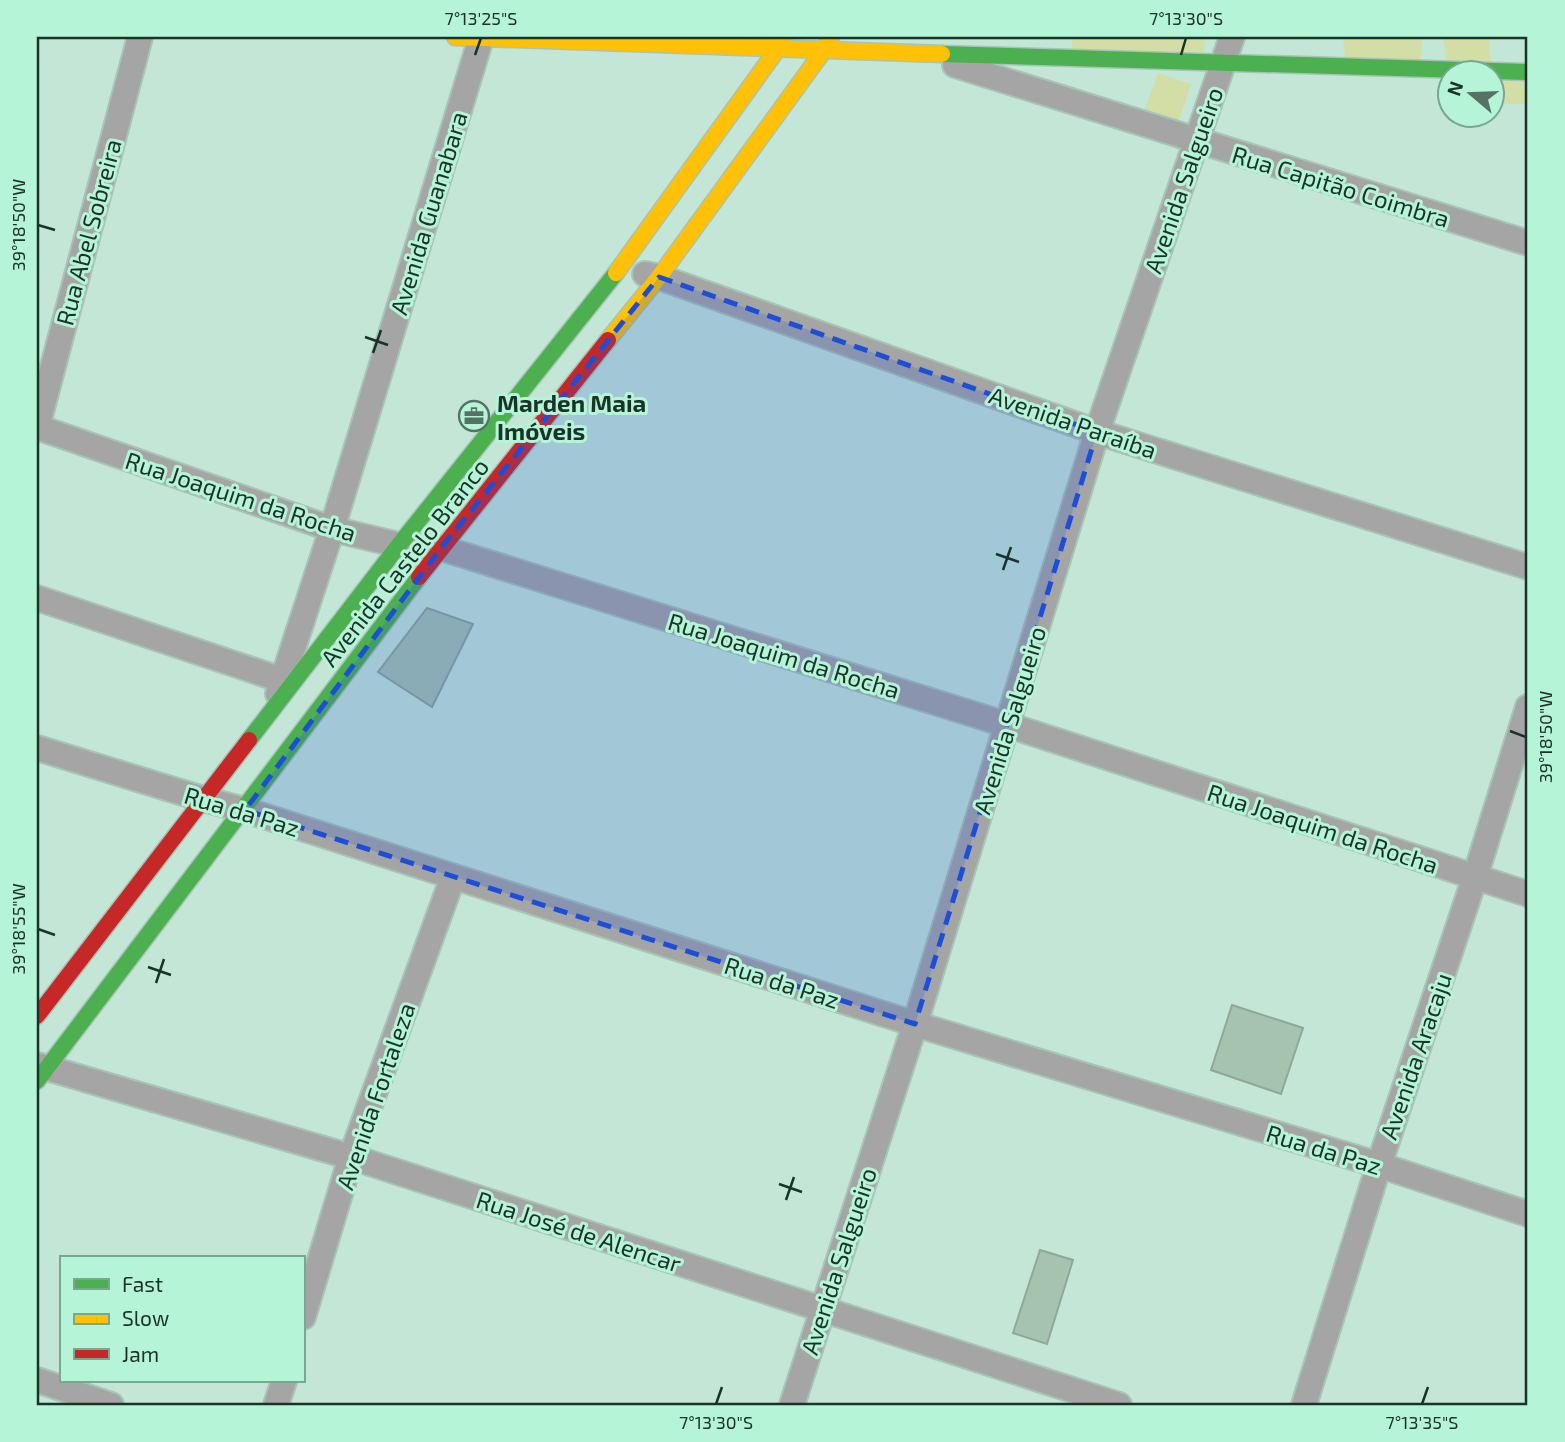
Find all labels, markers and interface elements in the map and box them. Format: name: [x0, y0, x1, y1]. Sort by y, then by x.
text: 7°13'25"S: [445, 7, 517, 29]
text: 7°13'30"S: [1149, 7, 1223, 29]
north arrow: [1436, 60, 1506, 130]
text: N: [1441, 78, 1468, 99]
street label: Avenida Salgueiro: [1138, 83, 1228, 277]
street label: Avenida Guanabara: [383, 108, 473, 318]
street label: Rua Abel Sobreira: [49, 136, 127, 328]
street label: Rua Capitão Coimbra: [1229, 139, 1453, 233]
text: 39°18'50"W: [7, 179, 29, 271]
street label: Avenida Paraíba: [986, 380, 1160, 464]
place label: Marden Maia Imóveis: [497, 388, 646, 445]
office icon: Marden Maia Imóveis: [457, 399, 491, 433]
street label: Rua Joaquim da Rocha: [122, 445, 360, 547]
street label: Avenida Castelo Branco: [314, 452, 494, 672]
street label: Rua Joaquim da Rocha: [665, 606, 903, 704]
street label: Avenida Salgueiro: [967, 623, 1051, 817]
text: 39°18'50"W: [1534, 691, 1556, 783]
street label: Rua Joaquim da Rocha: [1204, 777, 1442, 879]
street label: Rua da Paz: [181, 780, 303, 842]
text: 39°18'55"W: [7, 883, 29, 975]
street label: Rua da Paz: [721, 950, 843, 1014]
street label: Avenida Aracaju: [1373, 969, 1457, 1143]
street label: Avenida Fortaleza: [329, 999, 421, 1193]
street label: Rua da Paz: [1263, 1118, 1385, 1180]
street label: Avenida Salgueiro: [794, 1164, 882, 1358]
street label: Rua José de Alencar: [473, 1184, 685, 1278]
legend: [60, 1256, 304, 1382]
text: Fast: [122, 1271, 163, 1296]
text: Slow: [122, 1305, 169, 1330]
text: Jam: [122, 1341, 159, 1366]
text: 7°13'30"S: [679, 1411, 753, 1433]
text: 7°13'35"S: [1386, 1411, 1458, 1433]

